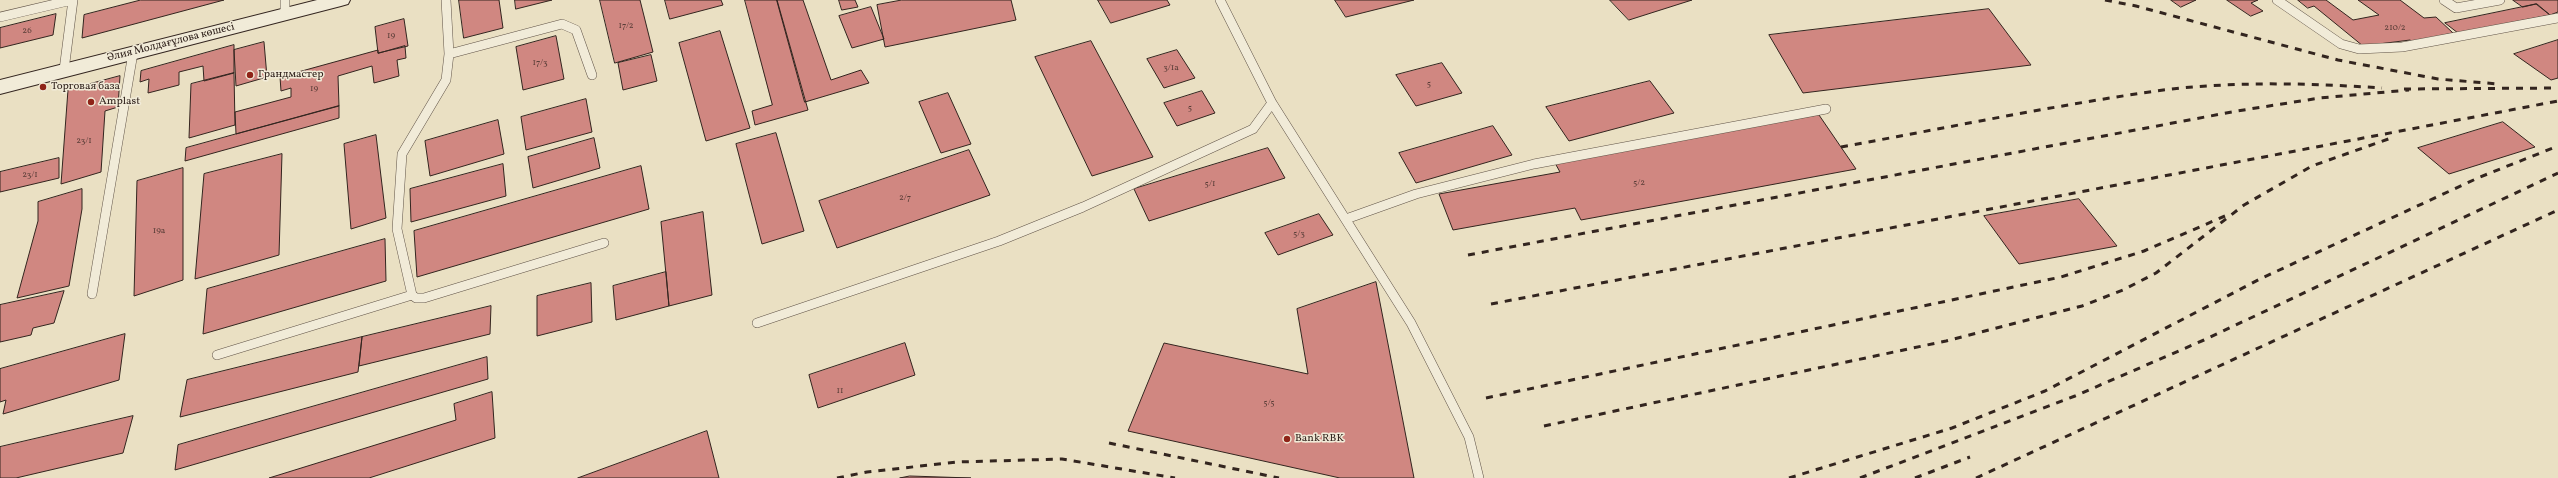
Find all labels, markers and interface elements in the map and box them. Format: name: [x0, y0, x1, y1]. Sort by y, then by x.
street label: Әлия Молдағұлова көшесі: [106, 21, 236, 65]
house number: 17/2: [618, 21, 634, 31]
house number: 210/2: [2384, 23, 2406, 33]
house number: 26: [22, 26, 32, 36]
house number: 19: [387, 31, 395, 41]
house number: 17/3: [532, 58, 548, 68]
house number: 3/1а: [1163, 63, 1179, 73]
place label: Грандмастер: [258, 68, 323, 82]
marker: Грандмастер: [245, 70, 255, 80]
house number: 5: [1427, 79, 1431, 89]
place label: Торговая база: [51, 80, 120, 94]
marker: Торговая база: [38, 82, 48, 92]
house number: 19: [310, 84, 318, 94]
place label: Amplast: [99, 95, 140, 109]
marker: Amplast: [86, 97, 96, 107]
house number: 5: [1188, 103, 1192, 113]
house number: 23/1: [76, 136, 92, 146]
house number: 23/1: [22, 170, 38, 180]
house number: 5/2: [1633, 178, 1645, 188]
house number: 5/1: [1205, 179, 1215, 189]
house number: 2/7: [899, 193, 911, 203]
house number: 19а: [153, 226, 165, 236]
house number: 5/3: [1293, 229, 1305, 239]
house number: 11: [837, 386, 843, 396]
house number: 5/5: [1263, 398, 1275, 408]
place label: Bank RBK: [1295, 432, 1344, 446]
marker: Bank RBK: [1282, 434, 1292, 444]

